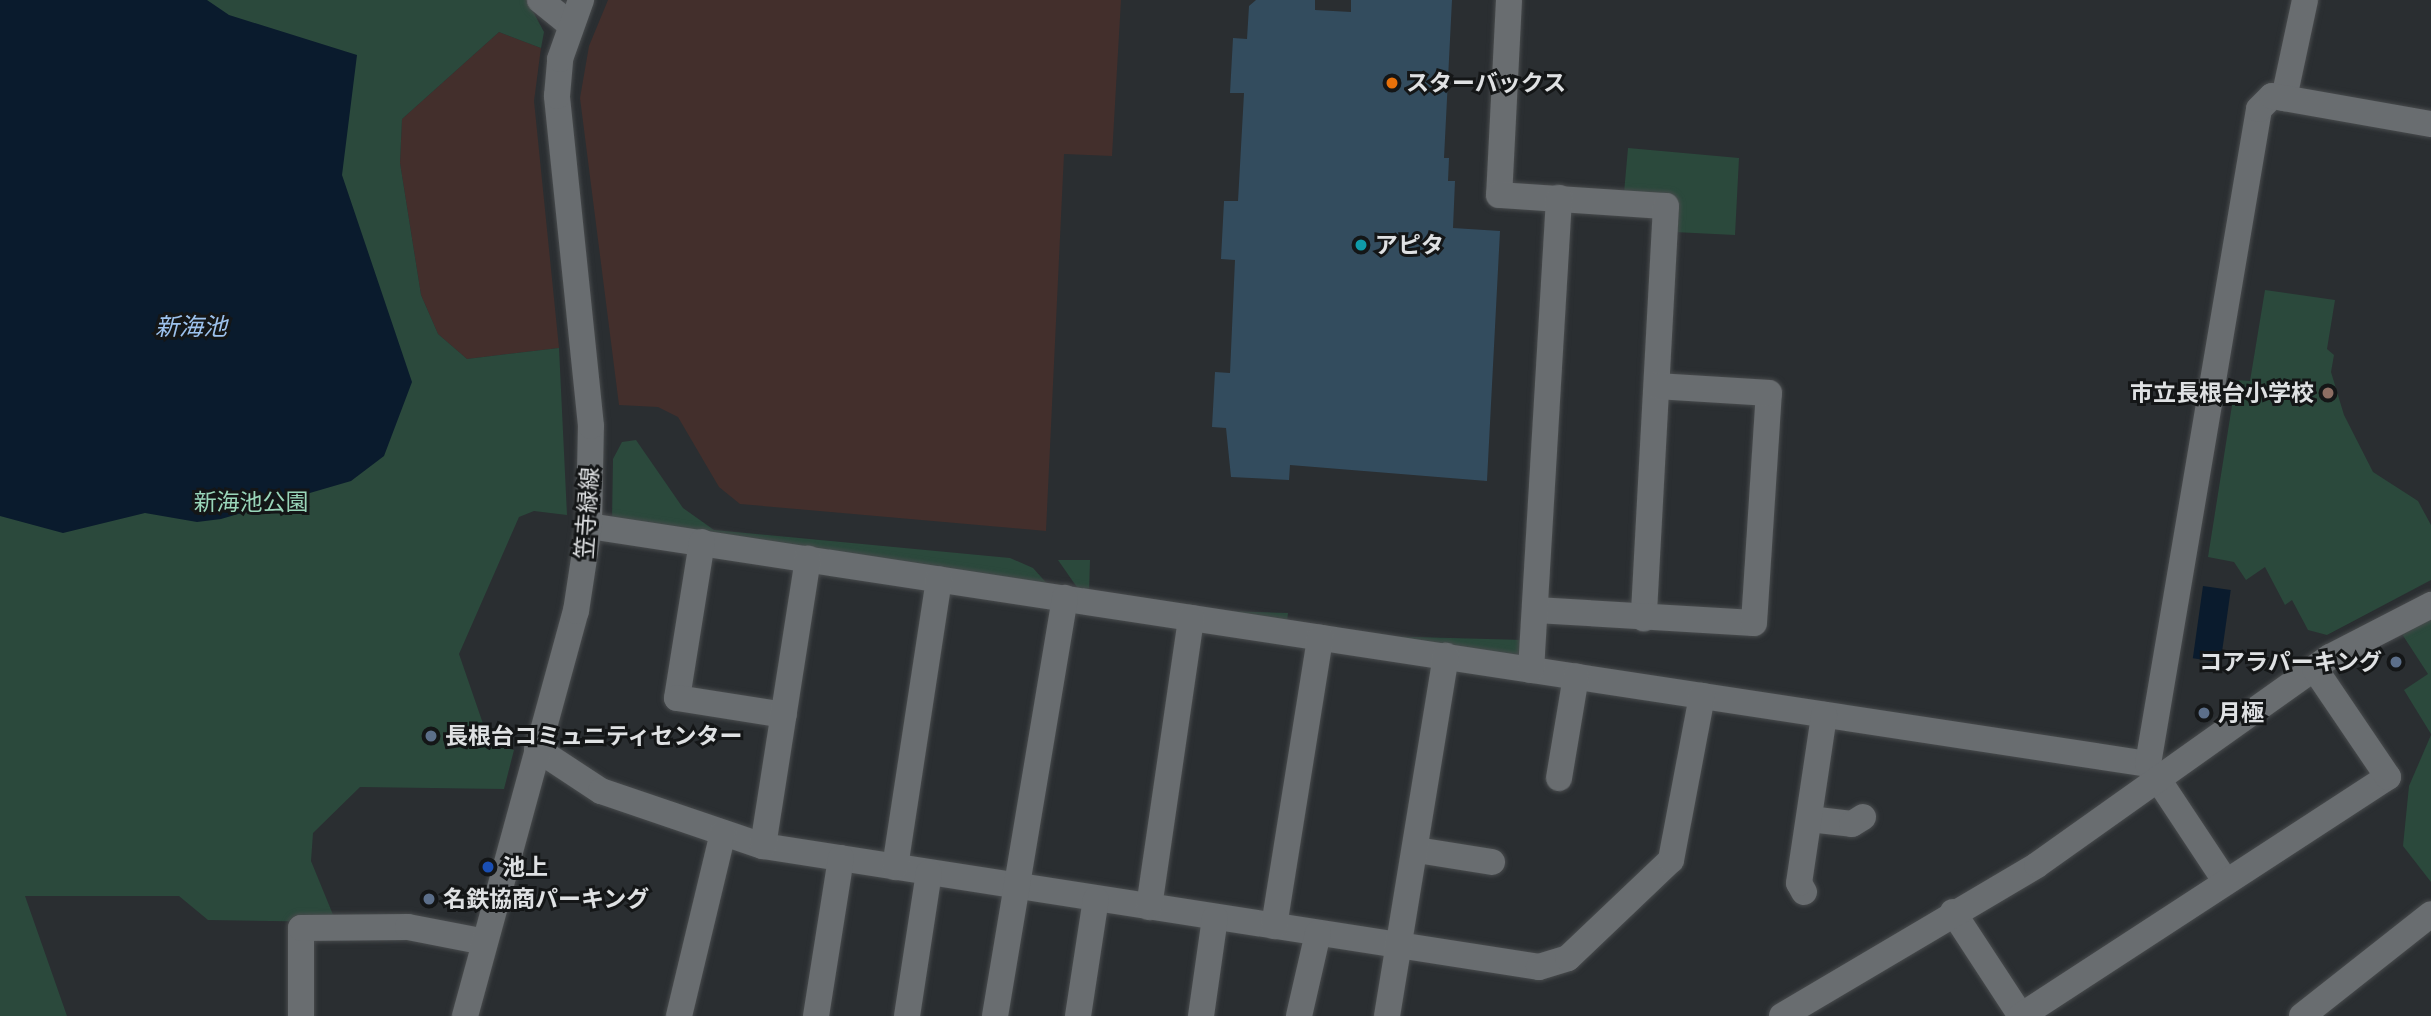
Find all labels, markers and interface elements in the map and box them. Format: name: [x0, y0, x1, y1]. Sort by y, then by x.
place label: スターバックス: [1406, 69, 1567, 97]
marker: スターバックス: [1384, 75, 1400, 91]
place label: アピタ: [1375, 231, 1444, 259]
marker: アピタ: [1353, 237, 1369, 253]
water label: 新海池: [155, 313, 227, 341]
place label: 市立長根台小学校: [2130, 379, 2314, 407]
marker: 市立長根台小学校: [2320, 385, 2336, 401]
street label: 笠寺緑線: [570, 466, 604, 560]
park label: 新海池公園: [194, 488, 308, 516]
place label: コアラパーキング: [2198, 648, 2382, 676]
marker: コアラパーキング: [2388, 654, 2404, 670]
place label: 月極: [2218, 699, 2264, 727]
marker: 月極: [2196, 705, 2212, 721]
place label: 長根台コミュニティセンター: [445, 722, 744, 750]
marker: 長根台コミュニティセンター: [423, 728, 439, 744]
place label: 池上: [502, 853, 548, 881]
marker: 池上: [480, 859, 496, 875]
place label: 名鉄協商パーキング: [443, 885, 650, 913]
marker: 名鉄協商パーキング: [421, 891, 437, 907]

